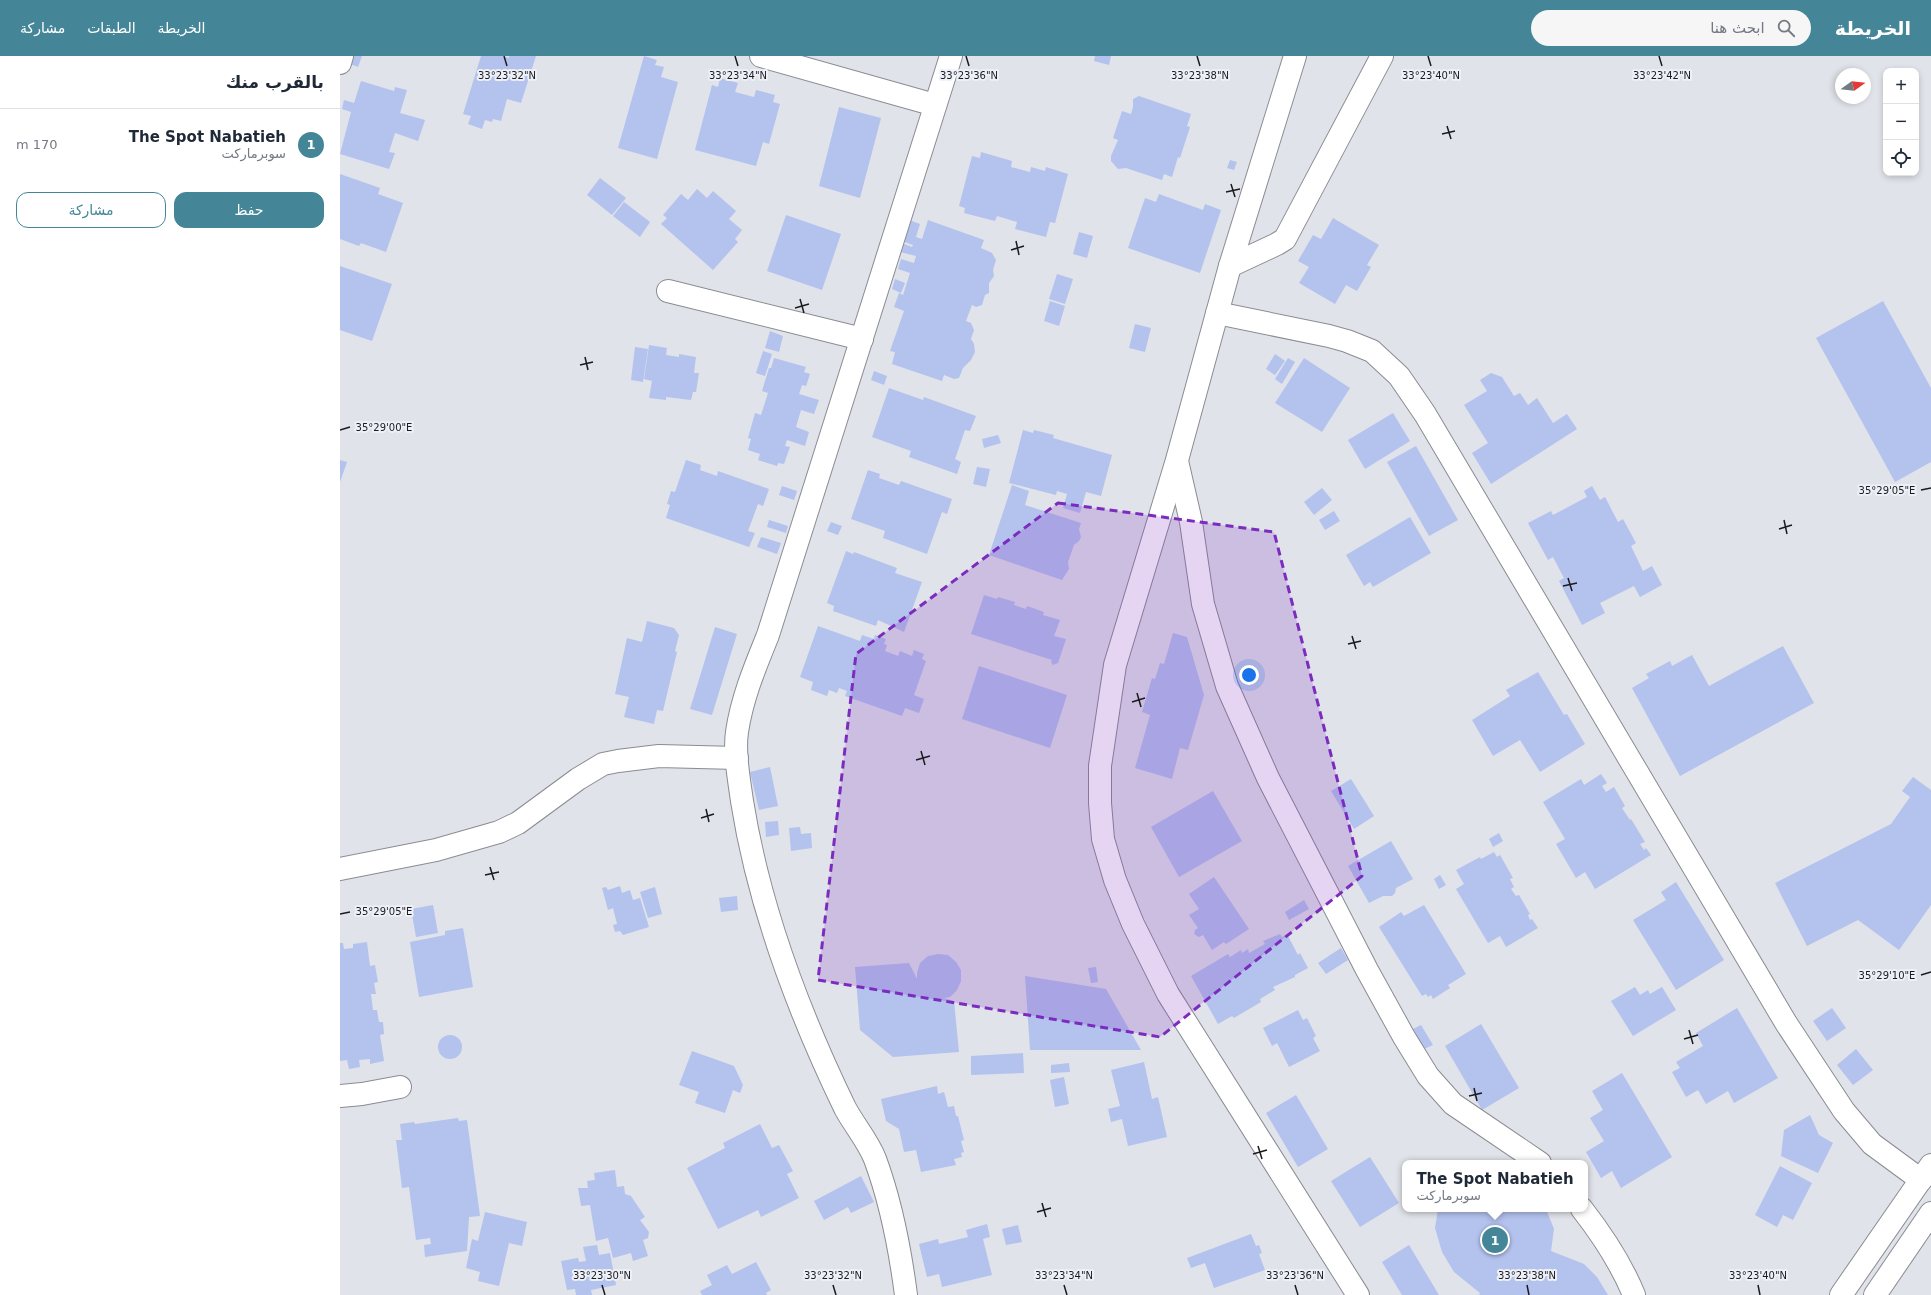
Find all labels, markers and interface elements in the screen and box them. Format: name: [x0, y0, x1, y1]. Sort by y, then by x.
search box: [1531, 10, 1811, 46]
icon: search: [1775, 17, 1797, 39]
text: الخريطة: [1835, 17, 1911, 39]
text: ابحث هنا: [1710, 19, 1765, 37]
text: مشاركة: [20, 20, 65, 36]
text: الطبقات: [87, 20, 136, 36]
text: الخريطة: [158, 20, 205, 36]
north arrow: [1835, 68, 1871, 104]
map controls: [1883, 68, 1919, 176]
button: +: [1883, 68, 1919, 104]
text: 33°23'32"N: [478, 70, 536, 81]
text: 33°23'34"N: [709, 70, 767, 81]
text: 33°23'36"N: [940, 70, 998, 81]
text: 33°23'38"N: [1171, 70, 1229, 81]
text: 33°23'40"N: [1402, 70, 1460, 81]
text: 33°23'42"N: [1633, 70, 1691, 81]
text: بالقرب منك: [226, 72, 324, 92]
button: −: [1883, 104, 1919, 140]
text: The Spot Nabatieh: [129, 128, 286, 146]
text: 170 m: [16, 137, 58, 152]
text: 1: [306, 137, 316, 152]
button: locate: [1883, 140, 1919, 176]
text: سوبرماركت: [221, 146, 286, 161]
button: مشاركة: [16, 192, 166, 228]
button: حفظ: [174, 192, 324, 228]
text: 35°29'00"E: [356, 422, 412, 433]
text: 35°29'05"E: [1859, 485, 1915, 496]
your location: [1239, 665, 1259, 685]
text: 35°29'05"E: [356, 906, 412, 917]
text: 35°29'10"E: [1859, 970, 1915, 981]
popup: [1402, 1160, 1588, 1212]
text: The Spot Nabatieh: [1416, 1170, 1574, 1188]
text: سوبرماركت: [1416, 1188, 1481, 1203]
pin: 1: [1482, 1225, 1508, 1255]
text: 33°23'30"N: [573, 1270, 631, 1281]
text: 33°23'32"N: [804, 1270, 862, 1281]
text: 33°23'34"N: [1035, 1270, 1093, 1281]
text: 33°23'36"N: [1266, 1270, 1324, 1281]
text: 33°23'38"N: [1498, 1270, 1556, 1281]
text: 33°23'40"N: [1729, 1270, 1787, 1281]

